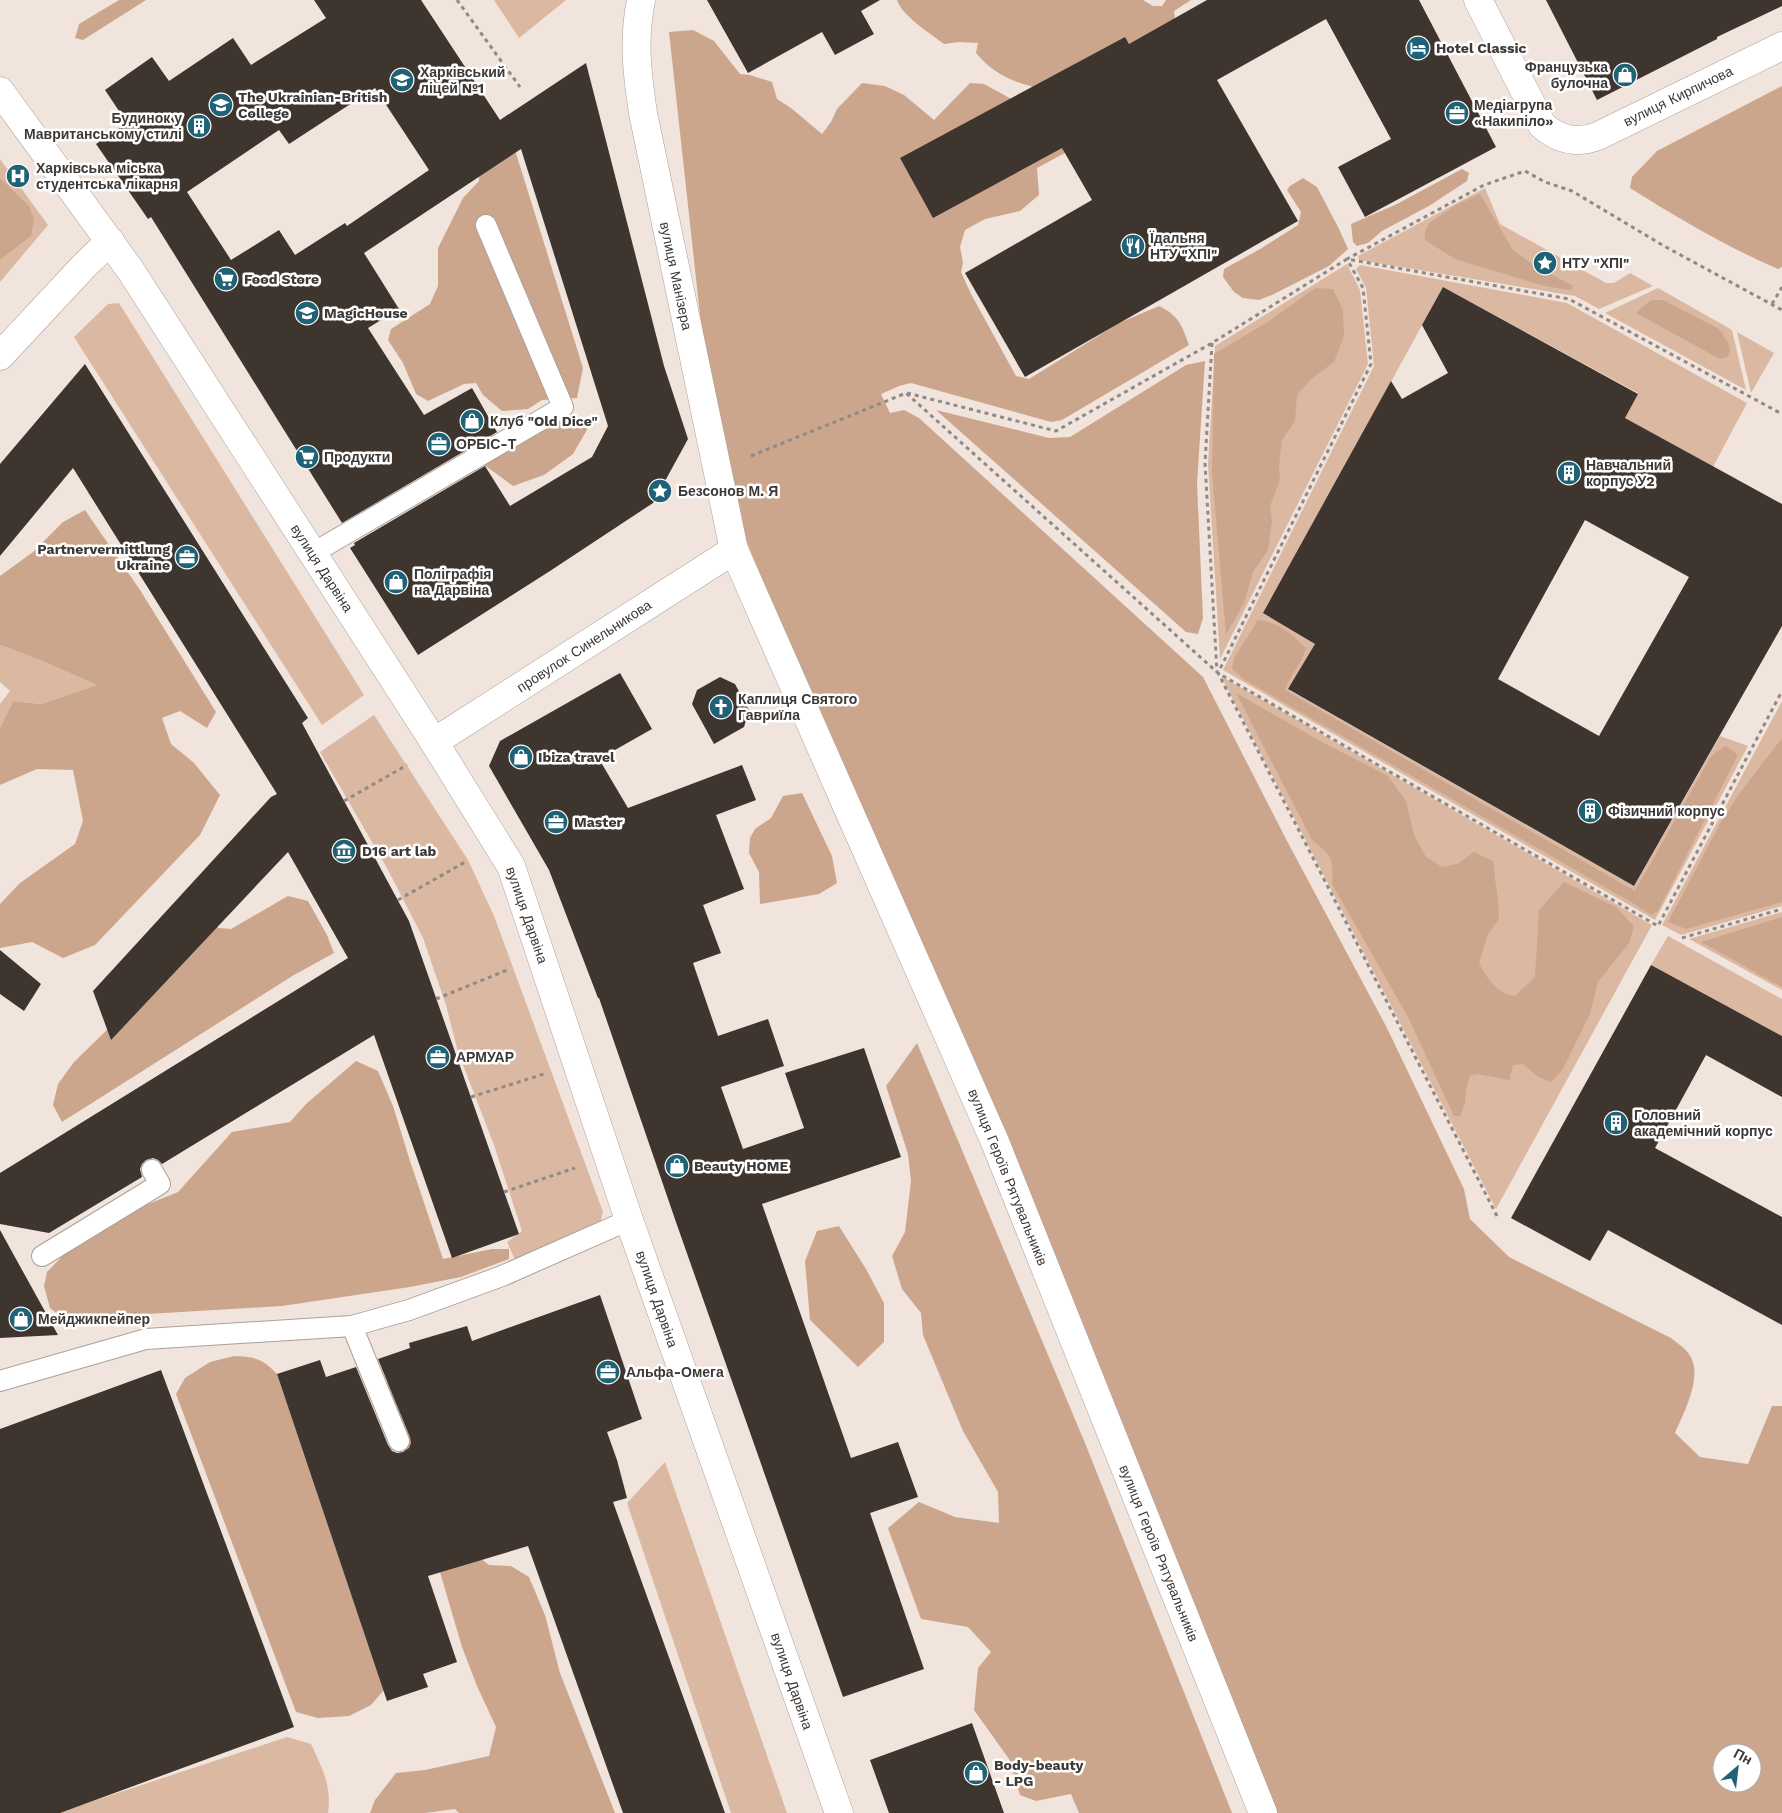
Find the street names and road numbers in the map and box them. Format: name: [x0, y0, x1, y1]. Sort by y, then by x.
street label: вулиця Кирпичова: [1621, 63, 1735, 129]
street label: вулиця Манізера: [657, 220, 695, 332]
street label: вулиця Дарвіна: [288, 521, 356, 615]
street label: провулок Синельникова: [514, 596, 654, 695]
street label: вулиця Дарвіна: [503, 864, 551, 966]
street label: вулиця Героїв Рятувальників: [965, 1086, 1051, 1268]
street label: вулиця Дарвіна: [633, 1248, 681, 1350]
street label: вулиця Героїв Рятувальників: [1116, 1462, 1202, 1644]
street label: вулиця Дарвіна: [768, 1630, 816, 1732]

